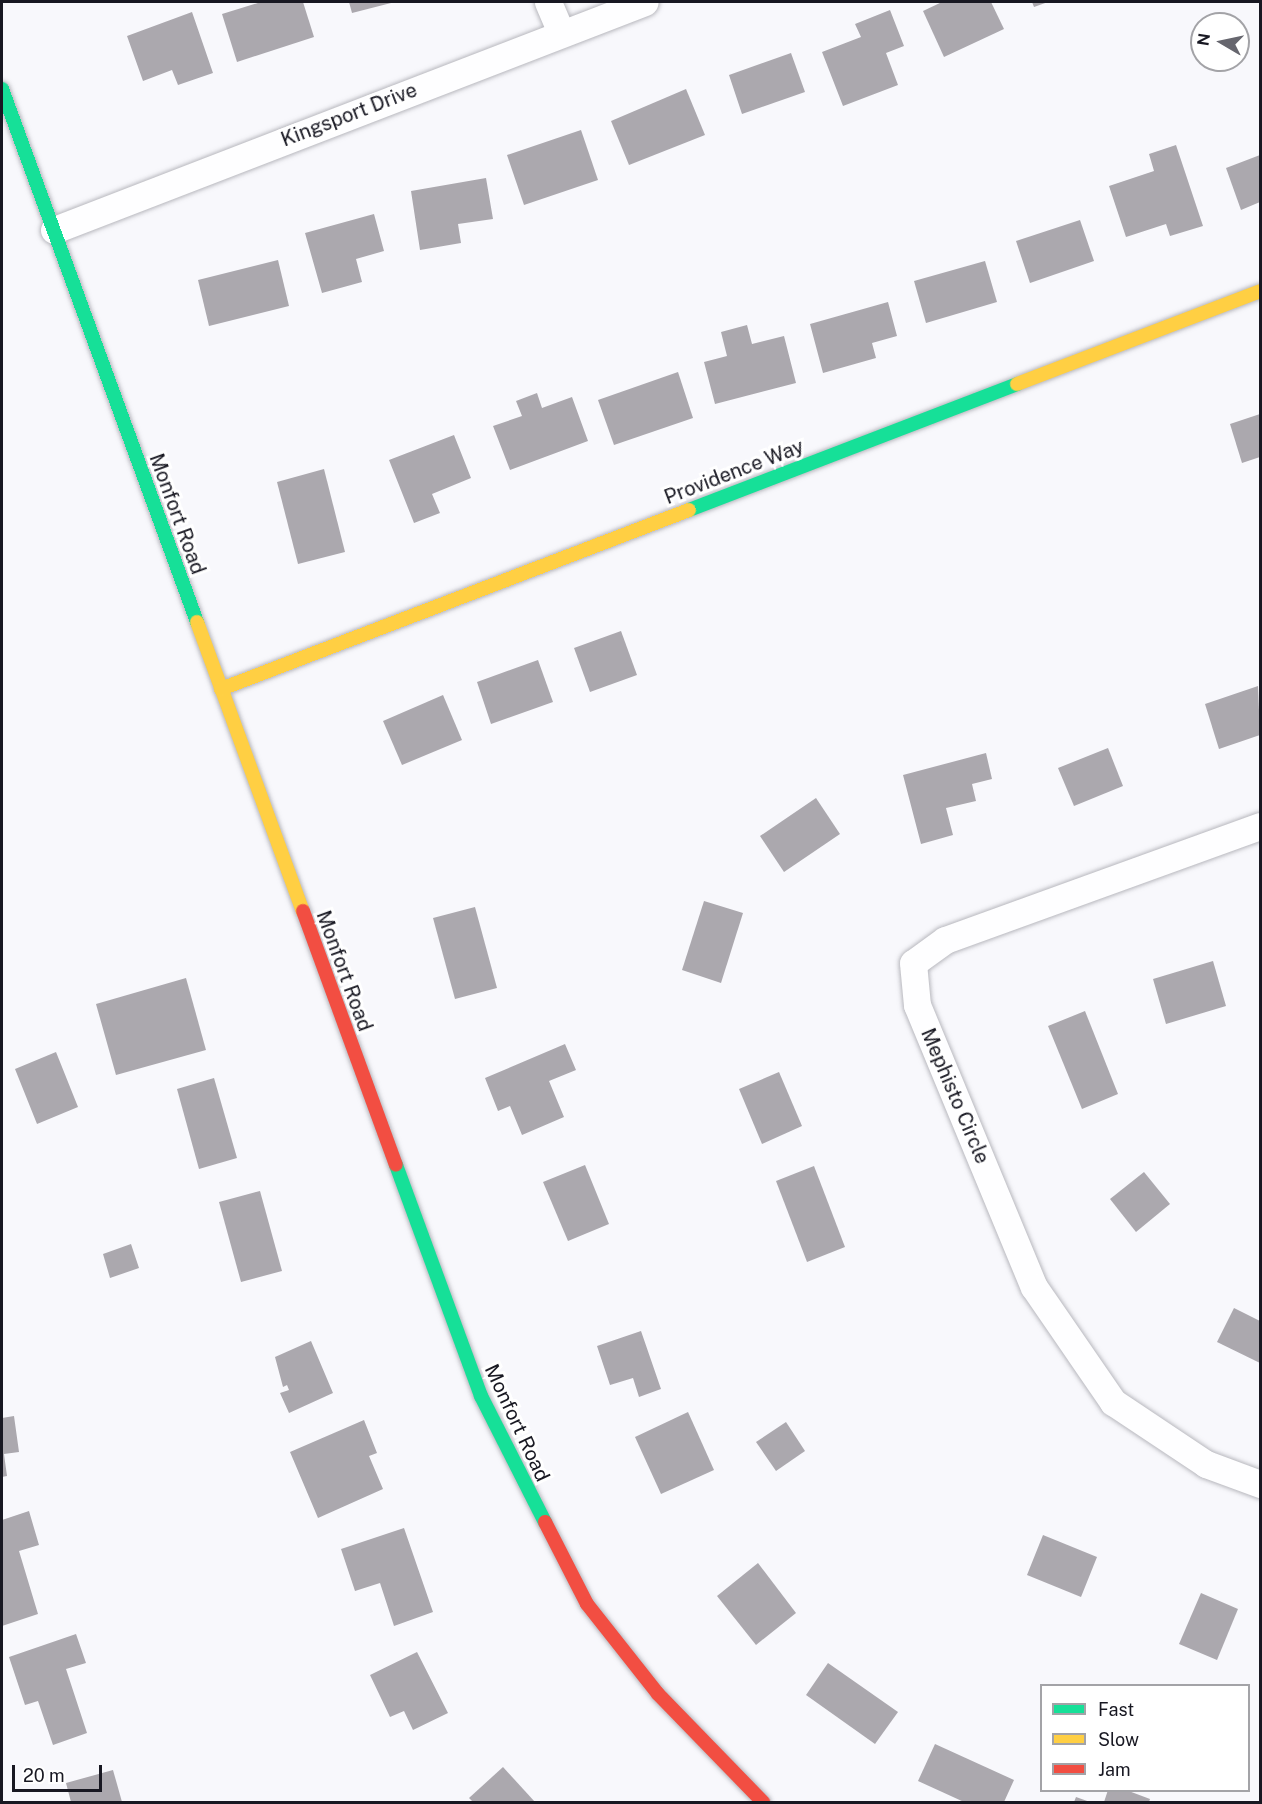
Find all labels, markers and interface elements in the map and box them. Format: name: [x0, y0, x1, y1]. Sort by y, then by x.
north arrow: [1190, 12, 1250, 72]
text: N: [1193, 32, 1214, 47]
street label: Kingsport Drive: [278, 78, 420, 152]
street label: Providence Way: [661, 434, 807, 510]
street label: Monfort Road: [144, 450, 210, 578]
street label: Monfort Road: [311, 907, 377, 1035]
street label: Mephisto Circle: [916, 1025, 994, 1167]
street label: Monfort Road: [479, 1361, 555, 1485]
legend: [1040, 1684, 1250, 1792]
text: Fast: [1098, 1699, 1134, 1720]
text: Slow: [1098, 1729, 1139, 1750]
scale bar: [15, 1753, 105, 1791]
text: Jam: [1098, 1759, 1131, 1780]
text: 20 m: [23, 1765, 65, 1786]

